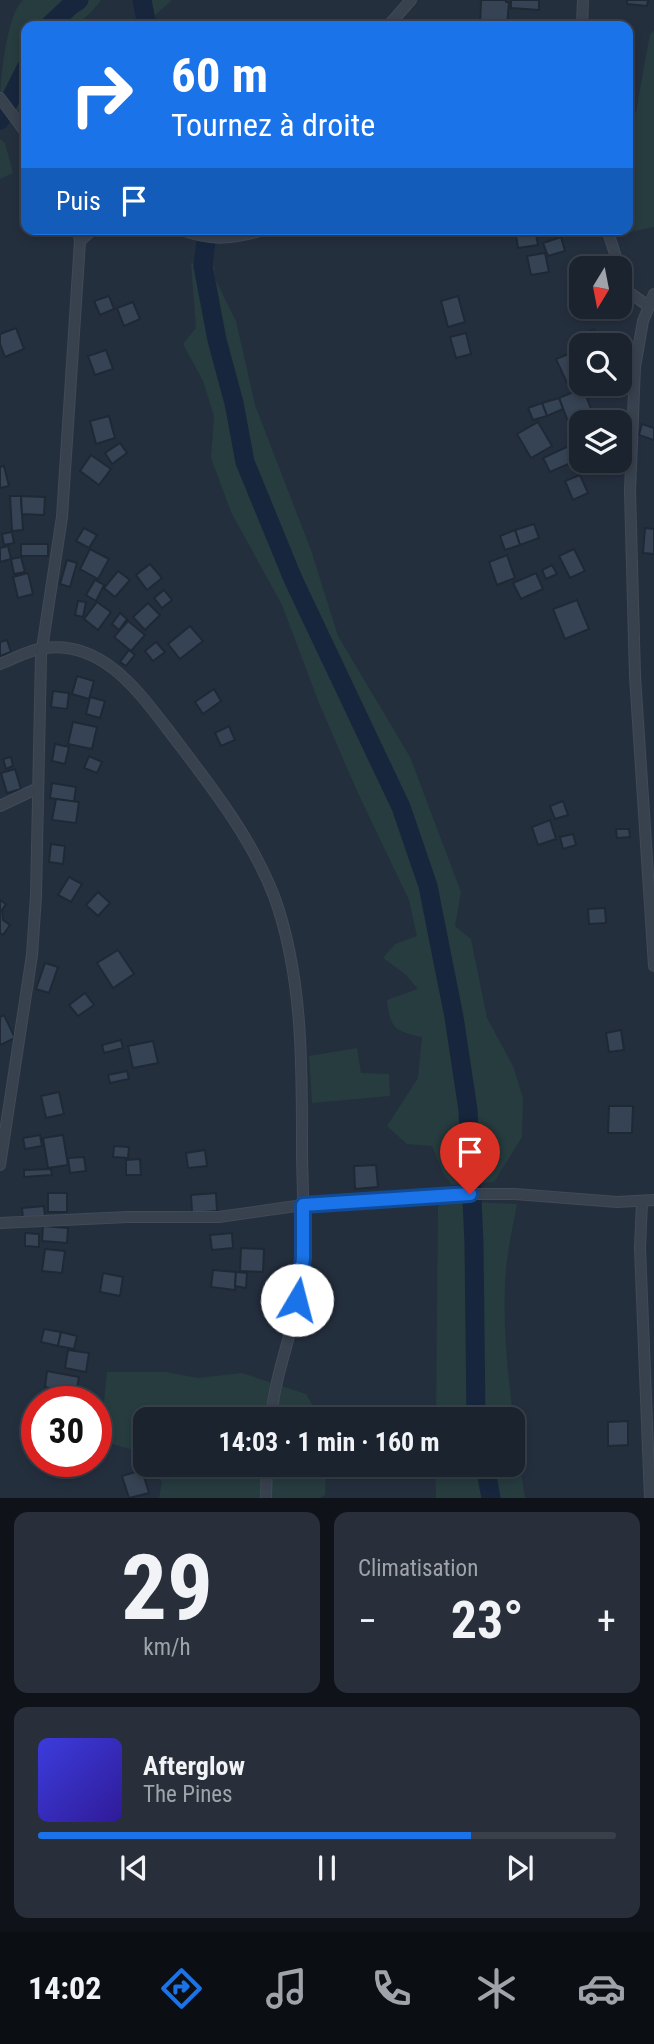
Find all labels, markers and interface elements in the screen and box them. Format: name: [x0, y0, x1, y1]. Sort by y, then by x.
text: 60 m: [171, 47, 268, 104]
icon: right: [56, 49, 147, 140]
text: Tournez à droite: [171, 106, 375, 144]
icon: arrive: [115, 182, 153, 220]
text: Puis: [56, 186, 101, 216]
north arrow: [569, 256, 632, 318]
map controls: [569, 256, 632, 473]
button: search: [569, 333, 632, 396]
button: layers: [569, 410, 632, 473]
pin: [440, 1122, 500, 1194]
icon: arrive: [451, 1133, 489, 1171]
position arrow: [260, 1263, 334, 1337]
speed limit sign: 30: [21, 1386, 112, 1477]
text: 14:03 · 1 min · 160 m: [219, 1427, 439, 1457]
text: 29: [121, 1535, 213, 1641]
text: Climatisation: [358, 1555, 478, 1582]
text: 23°: [451, 1590, 523, 1651]
text: −: [358, 1599, 377, 1643]
text: +: [597, 1599, 616, 1643]
text: km/h: [143, 1634, 191, 1661]
text: Afterglow: [143, 1751, 245, 1781]
text: The Pines: [143, 1781, 233, 1808]
icon: previous: [115, 1849, 153, 1887]
icon: pause: [308, 1849, 346, 1887]
icon: next: [501, 1849, 539, 1887]
icon: directions: [157, 1964, 206, 2013]
icon: music: [262, 1964, 311, 2013]
icon: phone: [367, 1964, 416, 2013]
icon: climate: [472, 1964, 521, 2013]
icon: car: [577, 1964, 626, 2013]
text: 14:02: [28, 1969, 101, 2007]

